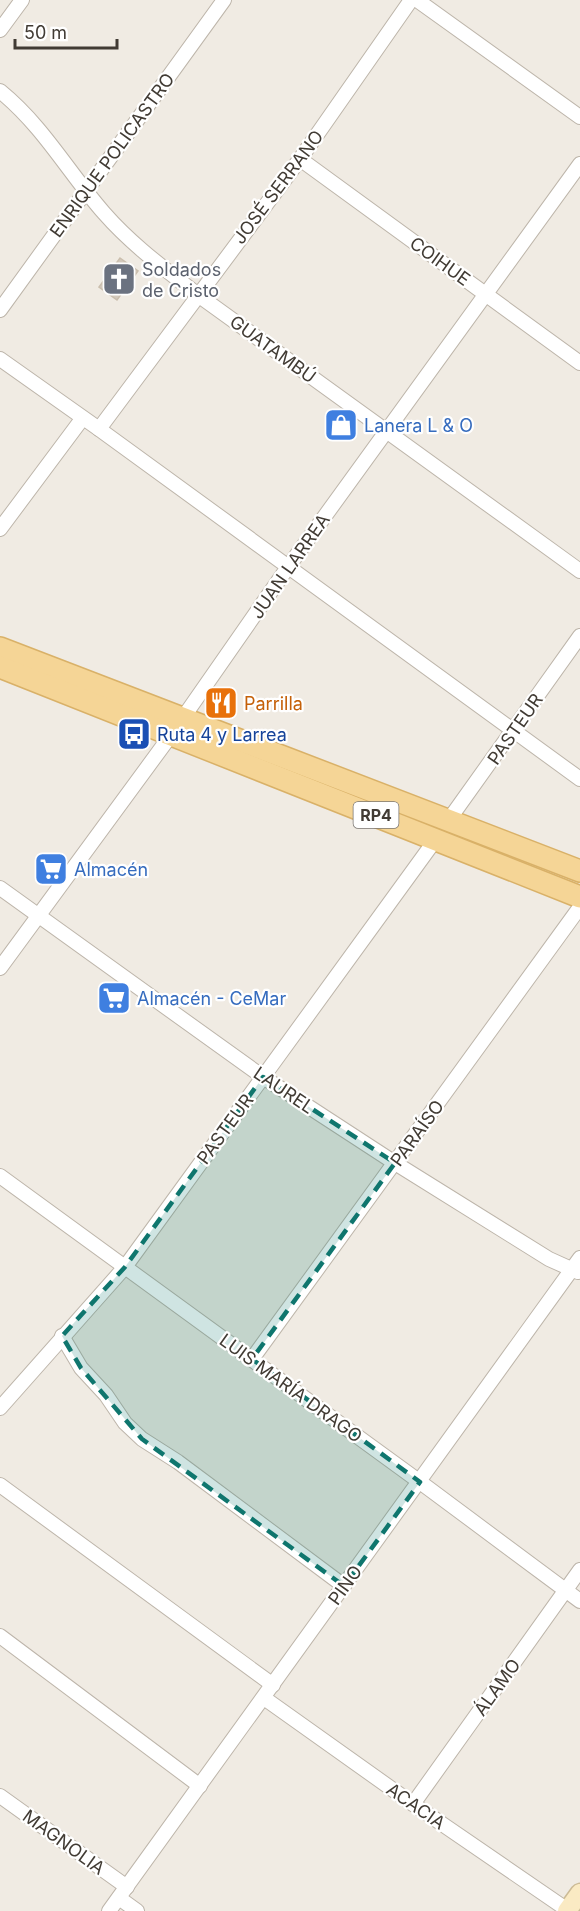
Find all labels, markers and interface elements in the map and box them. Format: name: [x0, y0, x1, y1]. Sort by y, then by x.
scale bar: [15, 12, 117, 50]
text: 50 m: [24, 22, 67, 43]
street label: ENRIQUE POLICASTRO: [45, 69, 179, 241]
street label: JOSÉ SERRANO: [228, 125, 328, 248]
street label: COIHUE: [406, 232, 474, 290]
place label: Soldados de Cristo: [142, 259, 221, 301]
church icon: Soldados de Cristo: [101, 261, 137, 297]
street label: GUATAMBÚ: [226, 310, 321, 387]
shop icon: Lanera L & O: [323, 407, 359, 443]
place label: Lanera L & O: [364, 415, 473, 436]
street label: JUAN LARREA: [246, 509, 334, 623]
restaurant icon: Parrilla: [203, 685, 239, 721]
street label: PASTEUR: [483, 689, 547, 768]
place label: Parrilla: [244, 693, 303, 714]
bus stop icon: Ruta 4 y Larrea: [116, 716, 152, 752]
place label: Ruta 4 y Larrea: [157, 724, 287, 745]
road number: RP4: [354, 802, 398, 828]
supermarket icon: Almacén: [33, 851, 69, 887]
place label: Almacén: [74, 859, 148, 880]
supermarket icon: Almacén - CeMar: [96, 980, 132, 1016]
place label: Almacén - CeMar: [137, 988, 286, 1009]
street label: LAUREL: [250, 1062, 318, 1118]
street label: PASTEUR: [193, 1090, 258, 1168]
street label: PARAÍSO: [385, 1095, 448, 1170]
street label: LUIS MARÍA DRAGO: [216, 1328, 367, 1447]
street label: PINO: [324, 1561, 366, 1609]
street label: ÁLAMO: [469, 1654, 525, 1719]
street label: ACACIA: [383, 1778, 449, 1834]
street label: MAGNOLIA: [19, 1805, 109, 1879]

